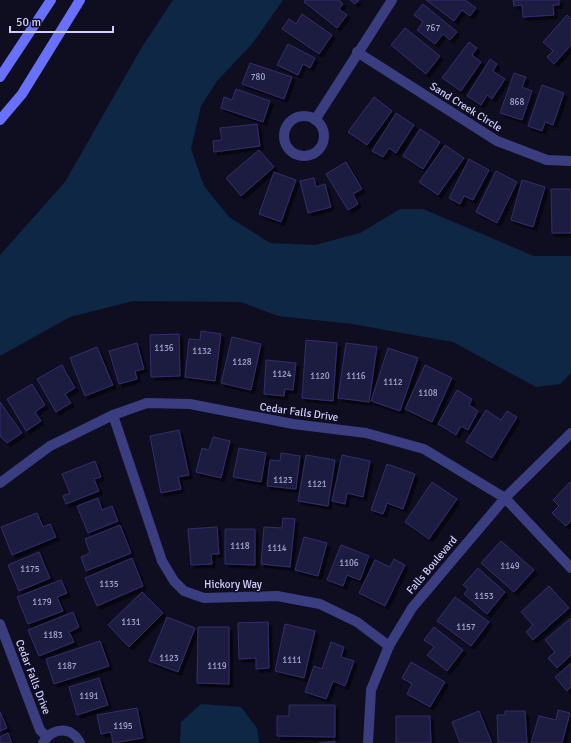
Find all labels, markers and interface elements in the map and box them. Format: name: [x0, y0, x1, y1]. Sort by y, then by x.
scale bar: [10, 8, 113, 34]
text: 50 m: [16, 15, 41, 30]
house number: 767: [426, 23, 440, 34]
house number: 780: [251, 72, 265, 83]
street label: Sand Creek Circle: [428, 80, 504, 134]
house number: 868: [510, 97, 524, 108]
house number: 1136: [154, 343, 174, 354]
house number: 1132: [192, 346, 212, 357]
house number: 1128: [232, 357, 252, 368]
house number: 1124: [272, 369, 292, 380]
house number: 1120: [310, 371, 330, 382]
house number: 1116: [346, 371, 366, 382]
house number: 1112: [383, 377, 403, 388]
house number: 1108: [418, 388, 438, 399]
street label: Cedar Falls Drive: [259, 400, 339, 424]
house number: 1123: [273, 475, 293, 486]
house number: 1121: [307, 479, 327, 490]
street label: Falls Boulevard: [404, 533, 460, 597]
house number: 1118: [230, 541, 250, 552]
house number: 1114: [267, 543, 287, 554]
house number: 1106: [339, 558, 359, 569]
house number: 1149: [500, 561, 520, 572]
house number: 1175: [20, 564, 40, 575]
street label: Hickory Way: [204, 578, 263, 591]
house number: 1135: [99, 579, 119, 590]
house number: 1153: [474, 591, 494, 602]
house number: 1179: [32, 597, 52, 608]
house number: 1131: [121, 617, 141, 628]
house number: 1157: [456, 622, 476, 633]
house number: 1183: [43, 630, 63, 641]
street label: Cedar Falls Drive: [13, 638, 53, 716]
house number: 1123: [159, 653, 179, 664]
house number: 1111: [282, 655, 302, 666]
house number: 1187: [57, 661, 77, 672]
house number: 1119: [207, 661, 227, 672]
house number: 1191: [79, 691, 99, 702]
house number: 1195: [113, 721, 133, 732]

